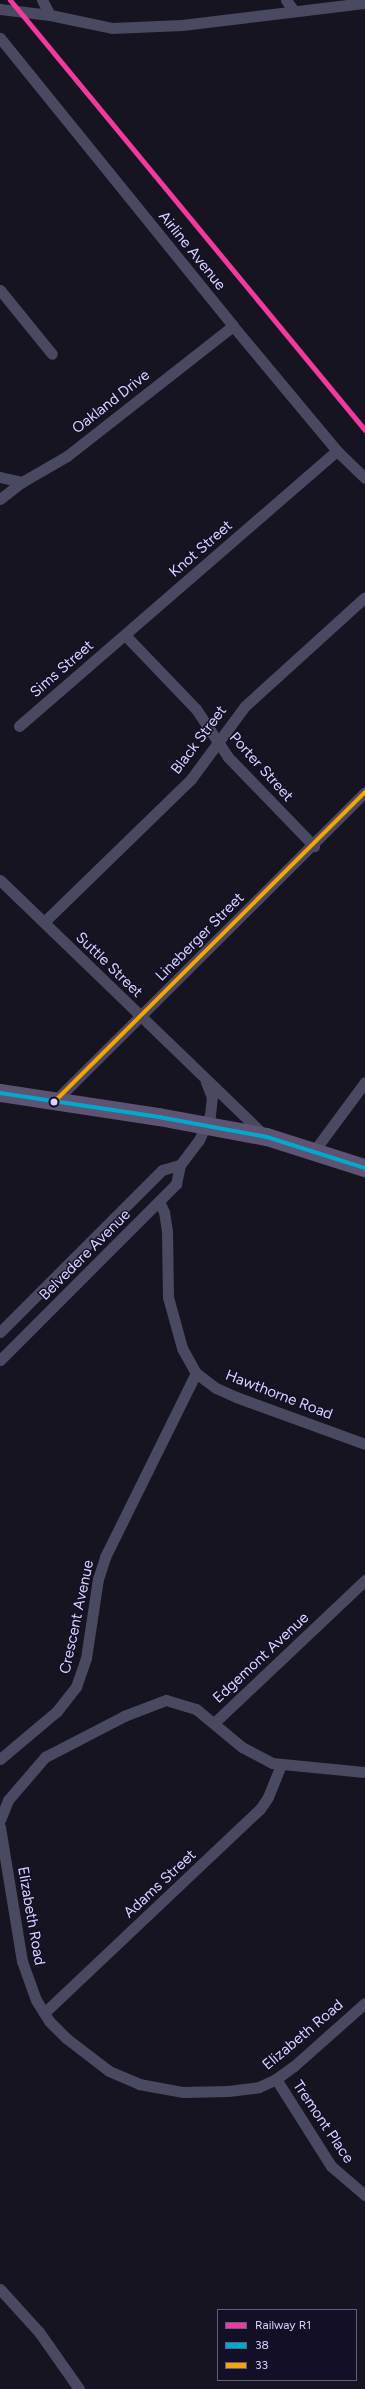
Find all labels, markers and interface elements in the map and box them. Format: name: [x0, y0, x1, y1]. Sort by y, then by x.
street label: Airline Avenue: [155, 208, 229, 294]
street label: Oakland Drive: [69, 366, 153, 438]
street label: Knot Street: [166, 517, 236, 581]
street label: Sims Street: [27, 637, 97, 701]
street label: Black Street: [167, 702, 231, 778]
street label: Porter Street: [225, 729, 297, 805]
street label: Lineberger Street: [152, 889, 248, 985]
street label: Suttle Street: [72, 929, 146, 1001]
unlabelled marker: [49, 1097, 59, 1107]
street label: Belvedere Avenue: [36, 1206, 134, 1304]
street label: Hawthorne Road: [223, 1366, 335, 1424]
street label: Crescent Avenue: [56, 1558, 98, 1676]
street label: Edgemont Avenue: [209, 1609, 313, 1707]
street label: Adams Street: [120, 1846, 200, 1922]
street label: Elizabeth Road: [13, 1865, 49, 1967]
street label: Elizabeth Road: [259, 1996, 347, 2074]
street label: Tremont Place: [289, 2077, 357, 2167]
legend: [217, 2309, 357, 2381]
text: Railway R1: [255, 2318, 311, 2332]
text: 38: [255, 2338, 269, 2352]
text: 33: [255, 2358, 268, 2372]

